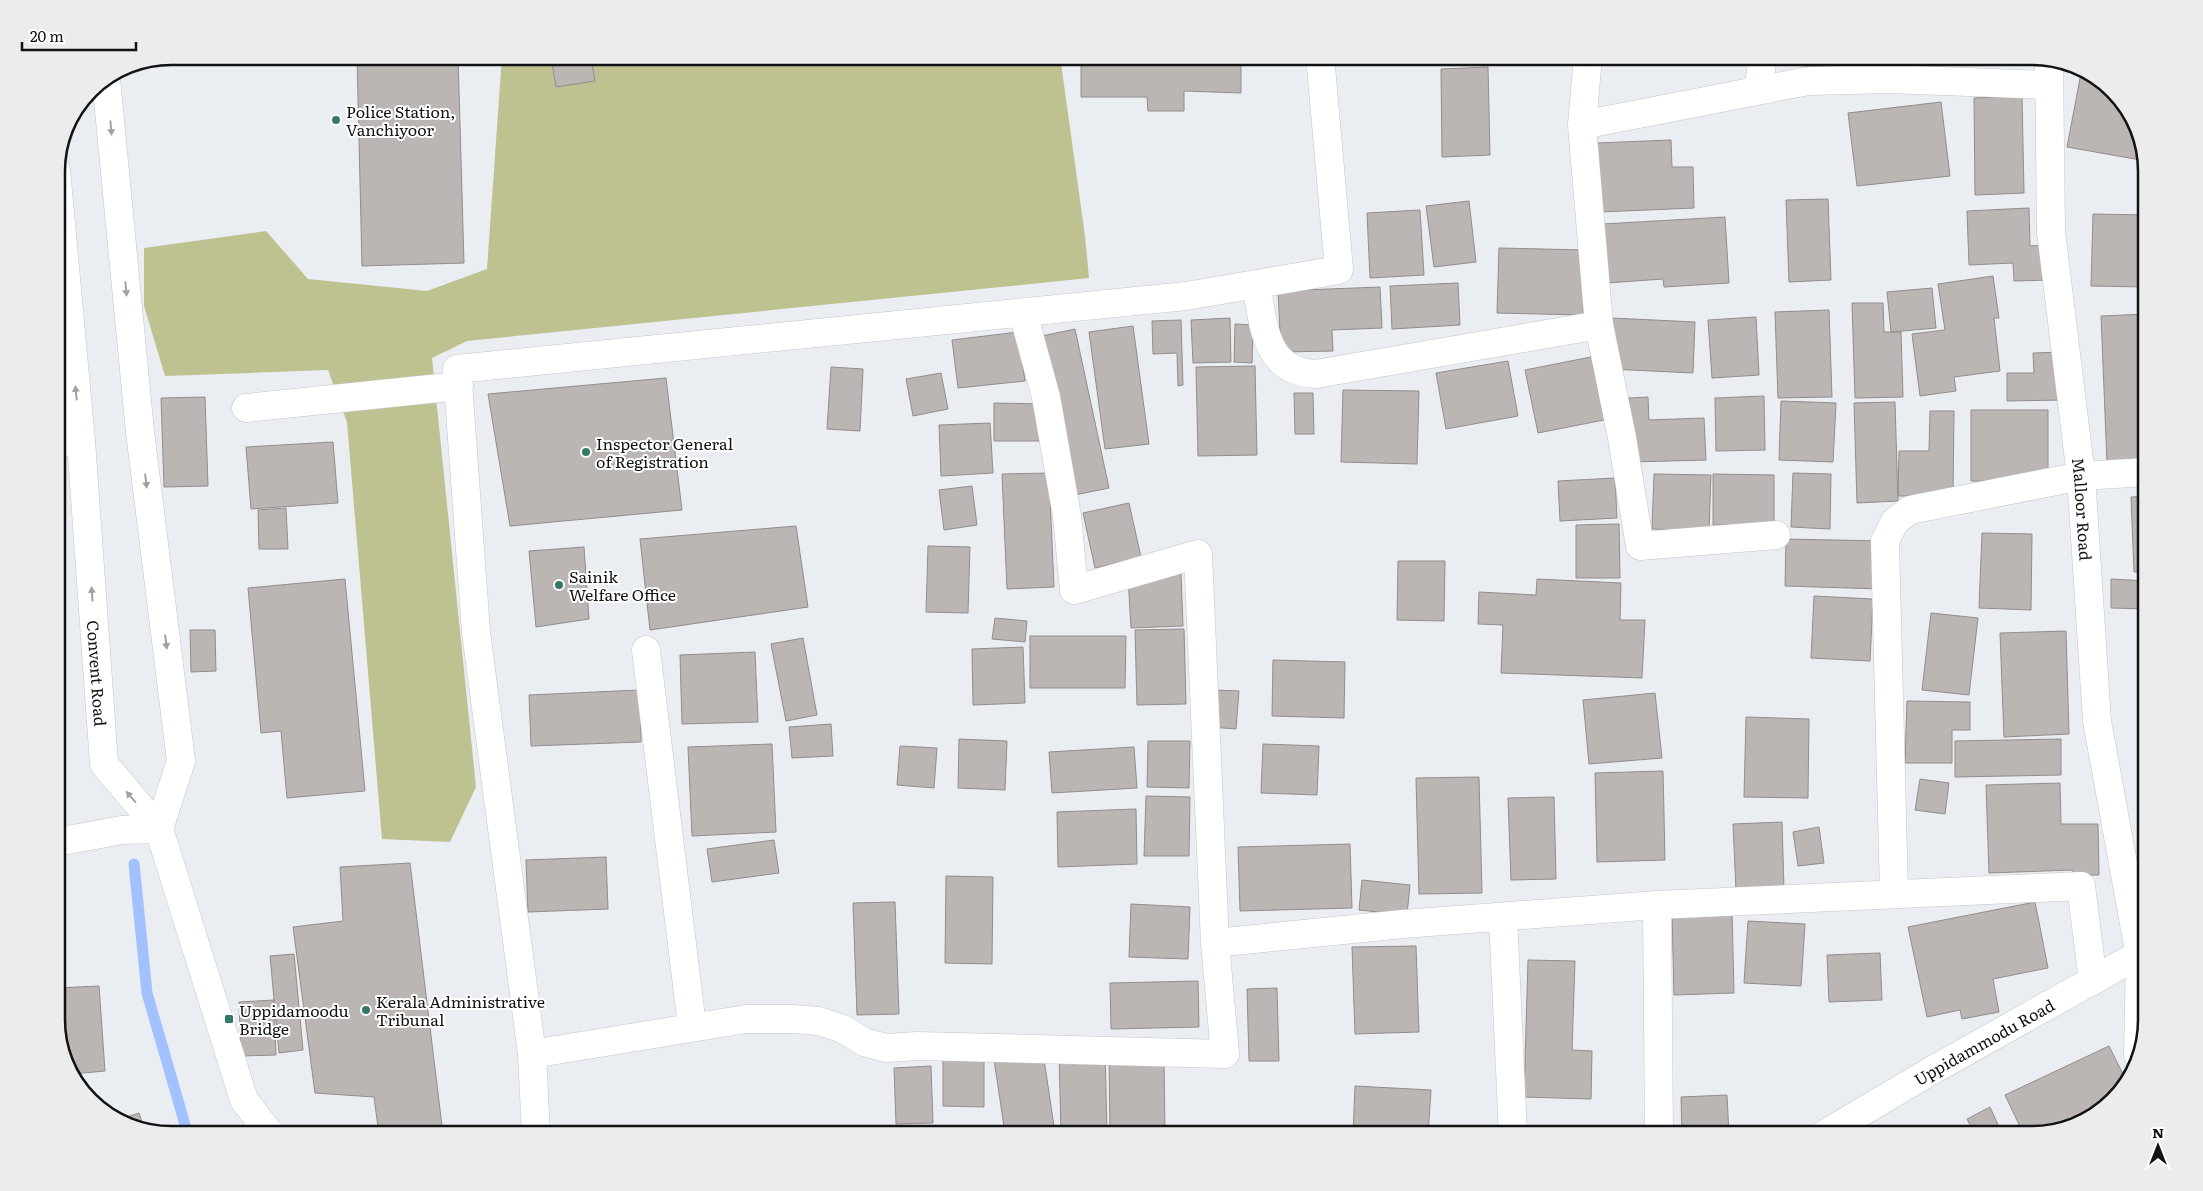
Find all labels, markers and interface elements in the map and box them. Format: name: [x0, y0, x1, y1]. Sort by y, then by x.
scale bar: [22, 20, 136, 52]
text: 20 m: [30, 24, 64, 47]
place label: Police Station, Vanchiyoor: [346, 99, 456, 141]
marker: Police Station, Vanchiyoor: [330, 114, 342, 126]
one-way arrow: [107, 120, 115, 136]
one-way arrow: [122, 282, 130, 298]
one-way arrow: [72, 384, 80, 400]
place label: Inspector General of Registration: [596, 431, 733, 473]
marker: Inspector General of Registration: [580, 446, 592, 458]
street label: Malloor Road: [2067, 456, 2099, 562]
one-way arrow: [142, 473, 150, 489]
place label: Sainik Welfare Office: [569, 564, 676, 606]
marker: Sainik Welfare Office: [553, 579, 565, 591]
one-way arrow: [87, 585, 95, 601]
street label: Convent Road: [82, 619, 113, 727]
one-way arrow: [162, 634, 170, 650]
one-way arrow: [125, 791, 137, 803]
place label: Kerala Administrative Tribunal: [376, 989, 545, 1031]
street label: Uppidammodu Road: [1909, 992, 2059, 1091]
place label: Uppidamoodu Bridge: [239, 998, 349, 1040]
marker: Kerala Administrative Tribunal: [360, 1004, 372, 1016]
marker: Uppidamoodu Bridge: [223, 1013, 235, 1025]
north arrow: [2133, 1121, 2183, 1171]
text: N: [2152, 1122, 2164, 1142]

